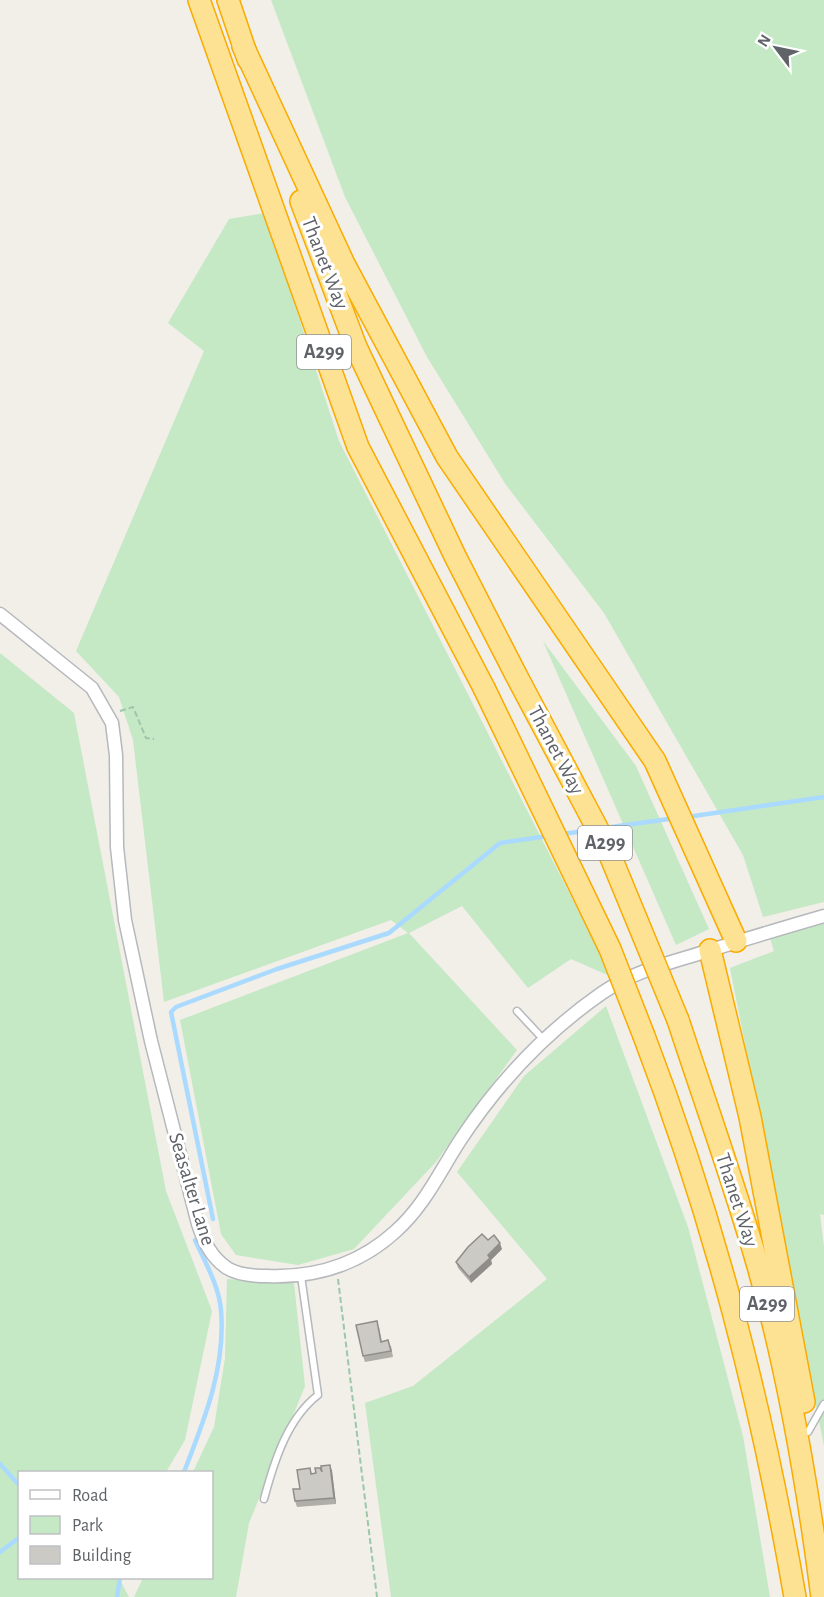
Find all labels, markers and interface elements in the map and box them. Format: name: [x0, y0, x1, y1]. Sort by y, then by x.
north arrow: [746, 18, 806, 78]
text: N: [754, 32, 774, 50]
street label: Thanet Way: [298, 214, 352, 312]
road number: A299: [297, 335, 351, 369]
street label: Thanet Way: [524, 702, 588, 798]
road number: A299: [578, 826, 632, 860]
street label: Seasalter Lane: [165, 1130, 219, 1248]
street label: Thanet Way: [712, 1151, 762, 1249]
road number: A299: [740, 1287, 794, 1321]
legend: [18, 1471, 213, 1579]
text: Road: [72, 1487, 108, 1505]
text: Park: [72, 1517, 104, 1535]
text: Building: [72, 1547, 132, 1565]

